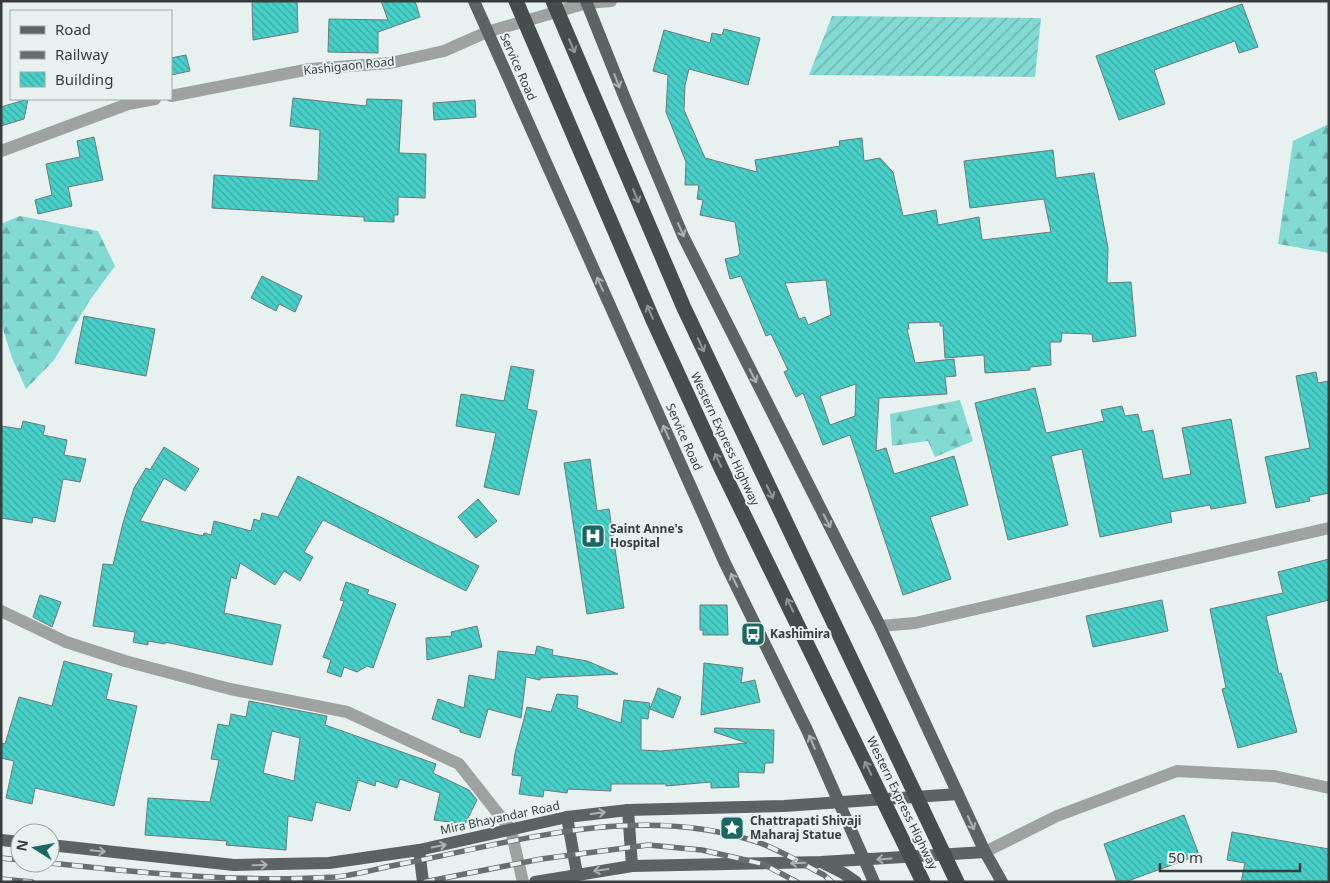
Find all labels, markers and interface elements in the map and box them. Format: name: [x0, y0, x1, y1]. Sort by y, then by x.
legend: [10, 10, 172, 100]
text: Road: [55, 19, 91, 39]
street label: Service Road: [496, 30, 541, 103]
one-way arrow: [568, 38, 578, 53]
text: Railway: [55, 44, 109, 64]
street label: Kashigaon Road: [303, 52, 395, 79]
text: Building: [55, 69, 113, 89]
one-way arrow: [614, 73, 623, 88]
one-way arrow: [632, 188, 641, 203]
one-way arrow: [676, 222, 686, 237]
one-way arrow: [595, 277, 604, 292]
one-way arrow: [644, 305, 654, 320]
one-way arrow: [696, 337, 706, 352]
one-way arrow: [749, 368, 759, 383]
street label: Western Express Highway: [687, 369, 764, 509]
street label: Service Road: [662, 400, 707, 473]
one-way arrow: [661, 425, 671, 440]
one-way arrow: [713, 453, 722, 468]
one-way arrow: [766, 484, 775, 499]
one-way arrow: [822, 513, 832, 528]
place label: Saint Anne's Hospital: [610, 520, 683, 551]
hospital icon: Saint Anne's Hospital: [580, 523, 606, 549]
one-way arrow: [728, 573, 738, 588]
one-way arrow: [785, 598, 794, 613]
bus stop icon: Kashimira: [740, 621, 766, 647]
place label: Kashimira: [770, 625, 830, 642]
street label: Western Express Highway: [863, 734, 942, 873]
one-way arrow: [807, 735, 817, 750]
one-way arrow: [863, 760, 873, 775]
street label: Mira Bhayandar Road: [439, 797, 561, 838]
one-way arrow: [590, 808, 606, 818]
place label: Chattrapati Shivaji Maharaj Statue: [750, 812, 861, 843]
place icon: Chattrapati Shivaji Maharaj Statue: [719, 815, 745, 841]
one-way arrow: [967, 815, 977, 830]
north arrow: [10, 823, 60, 873]
text: N: [11, 838, 32, 853]
one-way arrow: [430, 840, 446, 850]
scale bar: [1160, 840, 1300, 872]
one-way arrow: [90, 846, 106, 856]
text: 50 m: [1168, 847, 1203, 867]
one-way arrow: [876, 854, 892, 864]
one-way arrow: [790, 858, 806, 868]
one-way arrow: [252, 860, 268, 869]
one-way arrow: [593, 866, 609, 876]

